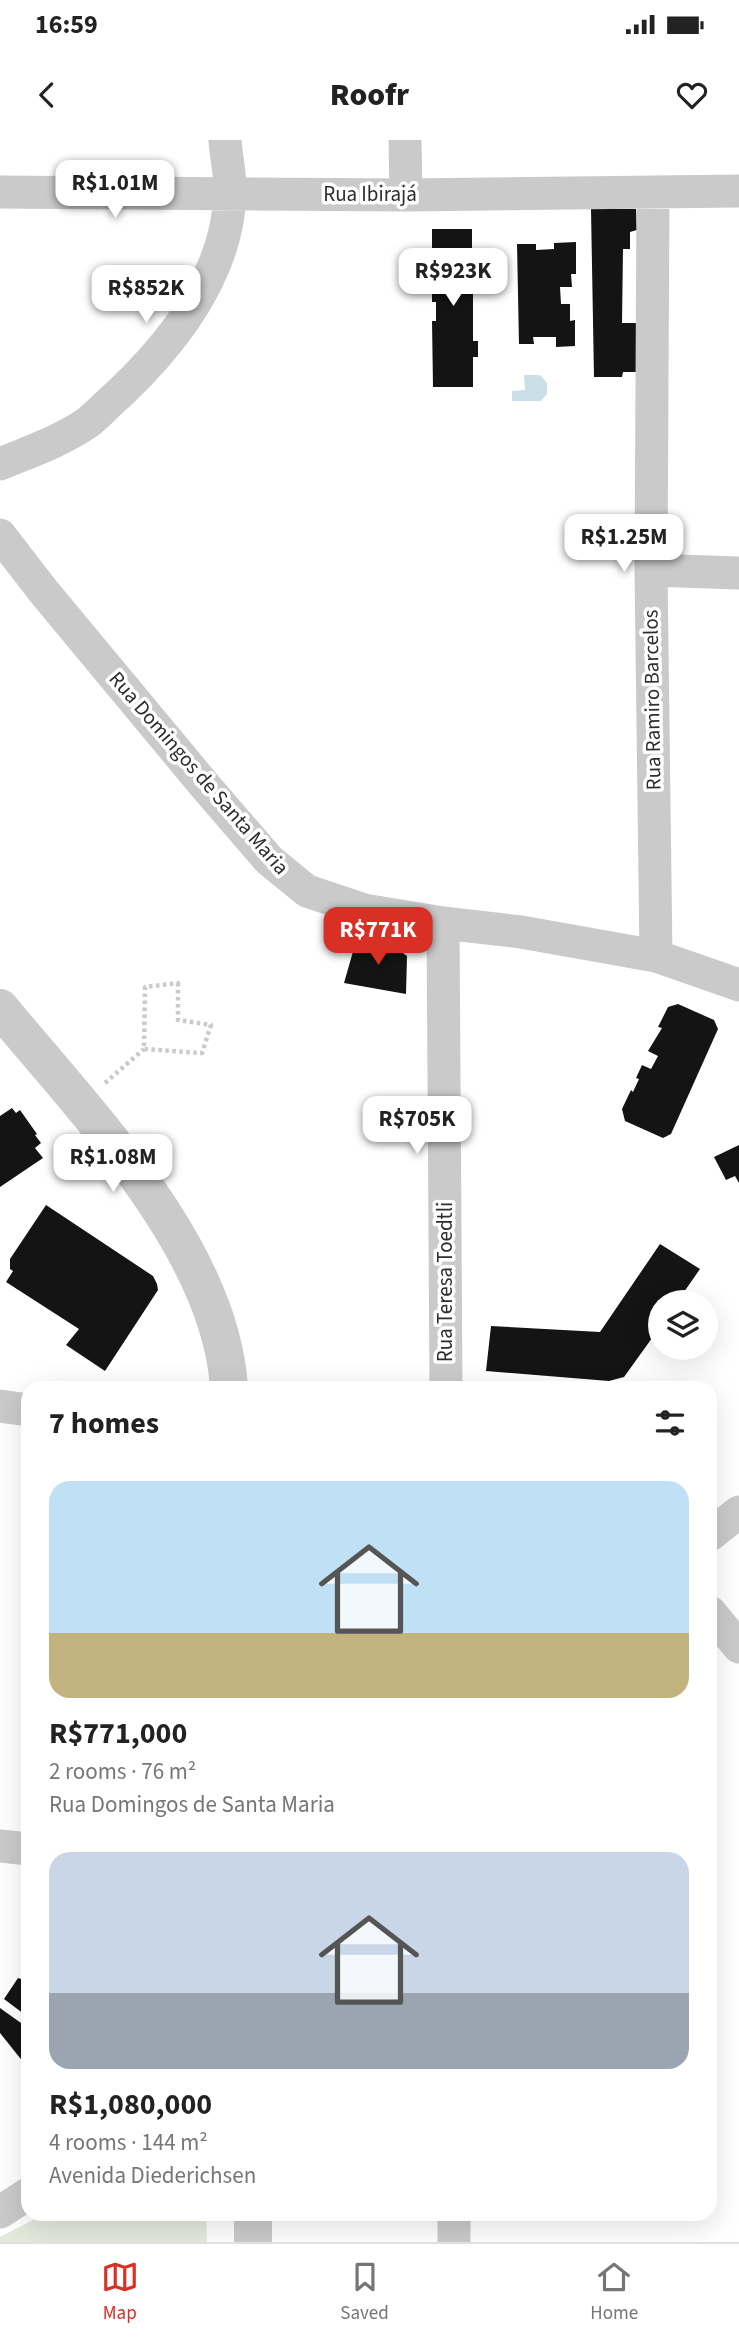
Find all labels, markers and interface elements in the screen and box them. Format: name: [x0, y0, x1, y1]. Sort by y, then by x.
text: 16:59: [35, 6, 98, 43]
text: Roofr: [330, 72, 409, 118]
icon: back: [28, 76, 66, 114]
icon: heart: [673, 76, 711, 114]
pin: R$1.01M: [50, 160, 180, 220]
text: R$1.01M: [71, 166, 159, 199]
street label: Rua Ibirajá: [323, 179, 417, 209]
pin: R$923K: [396, 248, 510, 308]
text: R$923K: [415, 254, 491, 287]
pin: R$852K: [89, 265, 203, 325]
text: R$852K: [108, 271, 184, 304]
pin: R$1.25M: [559, 514, 689, 574]
text: R$1.25M: [580, 520, 668, 553]
street label: Rua Ramiro Barcelos: [635, 609, 669, 791]
street label: Rua Domingos de Santa Maria: [102, 665, 296, 881]
pin: R$771K: [321, 908, 435, 967]
text: R$771K: [340, 913, 416, 946]
pin: R$705K: [360, 1096, 474, 1156]
text: R$705K: [379, 1102, 455, 1135]
pin: R$1.08M: [48, 1135, 178, 1194]
text: R$1.08M: [69, 1140, 157, 1173]
street label: Rua Teresa Toedtli: [430, 1202, 460, 1362]
map controls: [648, 1290, 718, 1360]
button: layers: [648, 1290, 718, 1360]
text: 7 homes: [49, 1402, 159, 1445]
icon: filters: [651, 1404, 689, 1442]
icon: home: [306, 1526, 432, 1652]
text: R$771,000: [49, 1712, 187, 1755]
text: 2 rooms · 76 m²: [49, 1755, 196, 1788]
text: Rua Domingos de Santa Maria: [49, 1788, 335, 1821]
icon: home: [306, 1897, 432, 2023]
text: R$1,080,000: [49, 2083, 212, 2126]
text: 4 rooms · 144 m²: [49, 2126, 208, 2159]
text: Avenida Diederichsen: [49, 2159, 256, 2192]
tab: Map: [101, 2258, 139, 2327]
tab: Saved: [340, 2258, 389, 2327]
tab: Home: [590, 2258, 638, 2327]

